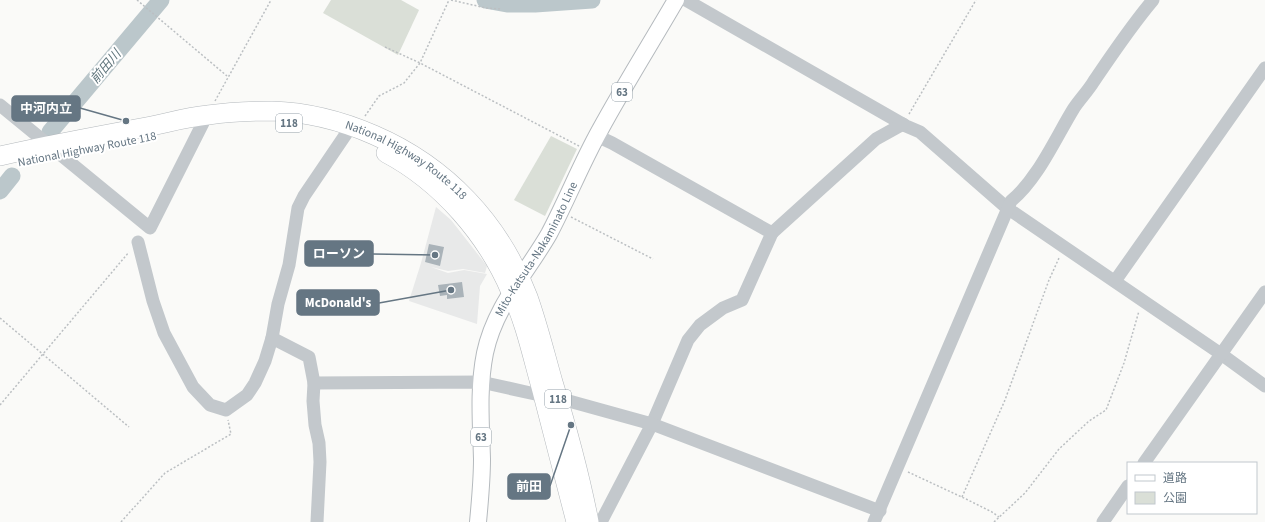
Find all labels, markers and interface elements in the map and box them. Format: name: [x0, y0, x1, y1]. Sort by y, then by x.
water label: 前田川: [86, 44, 126, 87]
road number: 63: [612, 83, 632, 101]
callout: 中河内立: [12, 96, 80, 121]
text: 中河内立: [20, 100, 72, 118]
road number: 118: [276, 114, 302, 132]
street label: National Highway Route 118: [343, 117, 471, 204]
street label: National Highway Route 118: [16, 128, 158, 171]
street label: Mito-Katsuta-Nakaminato Line: [491, 179, 582, 319]
callout: ローソン: [305, 241, 373, 266]
text: ローソン: [313, 245, 365, 263]
callout: McDonald's: [297, 290, 379, 315]
text: McDonald's: [305, 294, 371, 312]
road number: 118: [545, 390, 571, 408]
road number: 63: [471, 428, 491, 446]
legend: [1127, 462, 1257, 514]
text: 道路: [1163, 470, 1187, 487]
callout: 前田: [508, 474, 550, 499]
text: 前田: [516, 478, 542, 496]
text: 公園: [1163, 490, 1187, 507]

